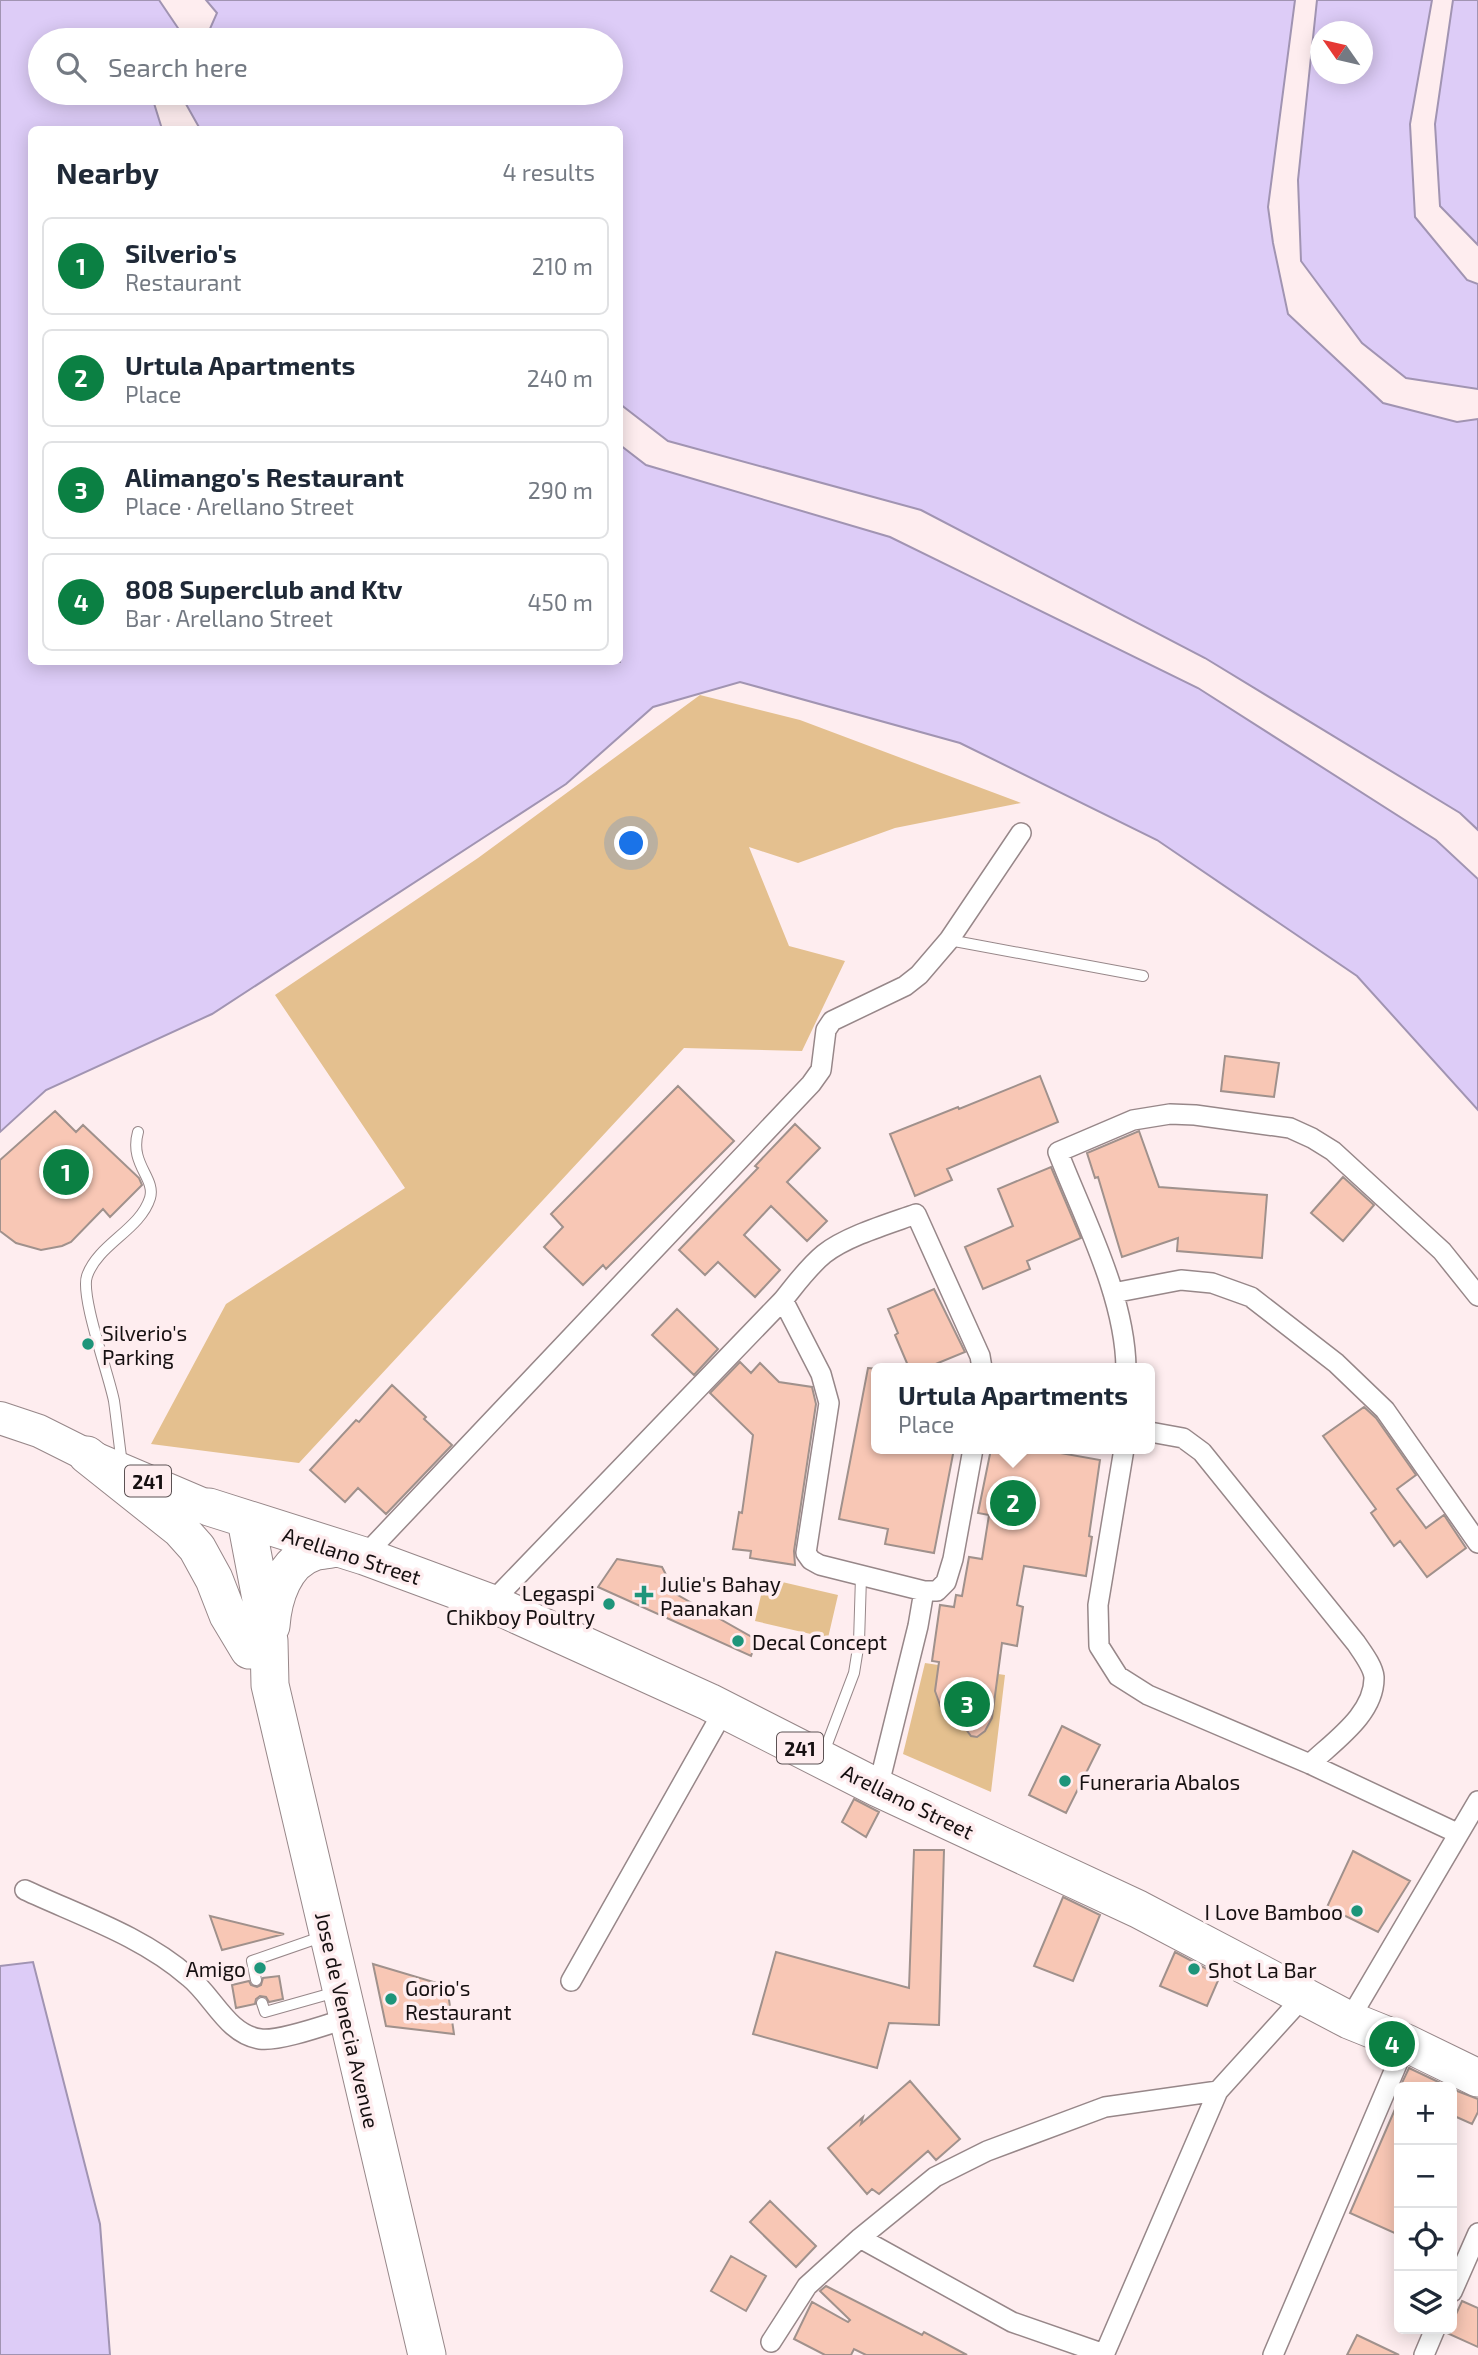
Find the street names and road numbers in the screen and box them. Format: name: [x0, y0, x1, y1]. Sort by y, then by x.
road number: 241: [125, 1466, 171, 1497]
street label: Arellano Street: [280, 1521, 424, 1589]
road number: 241: [777, 1732, 823, 1764]
street label: Arellano Street: [838, 1758, 978, 1844]
street label: Jose de Venecia Avenue: [311, 1909, 385, 2131]

